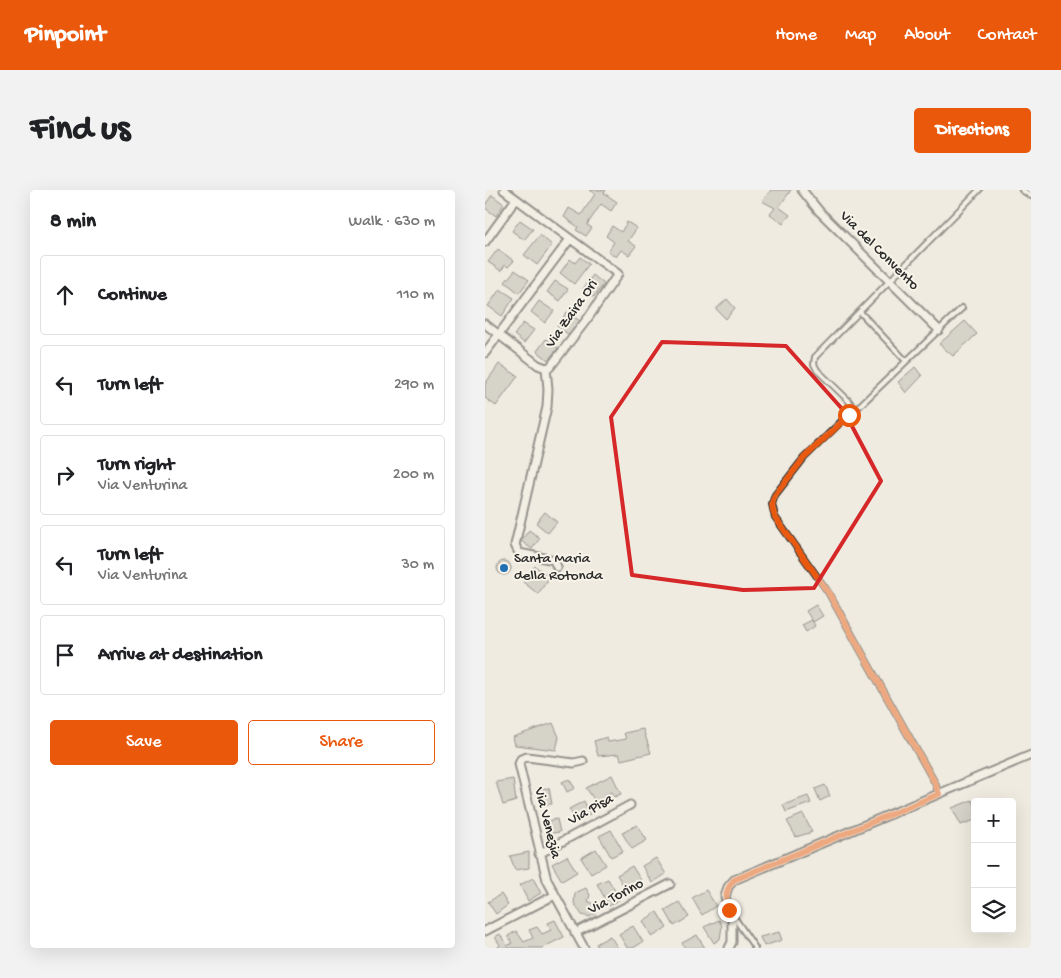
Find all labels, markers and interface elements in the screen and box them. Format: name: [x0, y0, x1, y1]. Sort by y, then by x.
text: Pinpoint: [25, 21, 106, 50]
text: Home: [775, 25, 817, 46]
text: Map: [845, 25, 876, 46]
text: About: [904, 25, 950, 46]
text: Contact: [978, 25, 1036, 46]
button: Directions: [914, 108, 1031, 153]
text: Find us: [30, 110, 130, 151]
street label: Via del Convento: [835, 207, 923, 295]
text: 8 min: [50, 210, 96, 235]
text: Walk · 630 m: [349, 213, 435, 232]
street label: Via Zaira Ori: [541, 276, 602, 353]
icon: ahead: [51, 281, 79, 309]
text: Continue: [98, 284, 167, 307]
text: 110 m: [397, 286, 434, 305]
icon: left: [51, 371, 79, 399]
text: Turn left: [98, 374, 162, 397]
text: 290 m: [394, 376, 434, 395]
route start: [838, 404, 861, 427]
text: Turn right: [98, 454, 174, 477]
icon: right: [51, 461, 79, 489]
text: 200 m: [393, 466, 434, 485]
text: Via Venturina: [98, 477, 187, 496]
text: Turn left: [98, 544, 162, 567]
place label: Santa Maria della Rotonda: [514, 550, 603, 585]
icon: left: [51, 551, 79, 579]
text: 30 m: [401, 556, 434, 575]
marker: Santa Maria della Rotonda: [498, 562, 510, 574]
text: Via Venturina: [98, 567, 187, 586]
icon: arrive: [51, 641, 79, 669]
text: Arrive at destination: [98, 644, 262, 667]
button: Save: [50, 720, 238, 765]
button: Share: [248, 720, 435, 765]
street label: Via Venezia: [529, 785, 565, 861]
street label: Via Pisa: [564, 790, 617, 830]
map controls: [971, 798, 1016, 933]
button: +: [971, 798, 1016, 843]
button: −: [971, 843, 1016, 888]
street label: Via Torino: [584, 875, 647, 920]
button: layers: [971, 888, 1016, 933]
route end: [718, 899, 741, 922]

